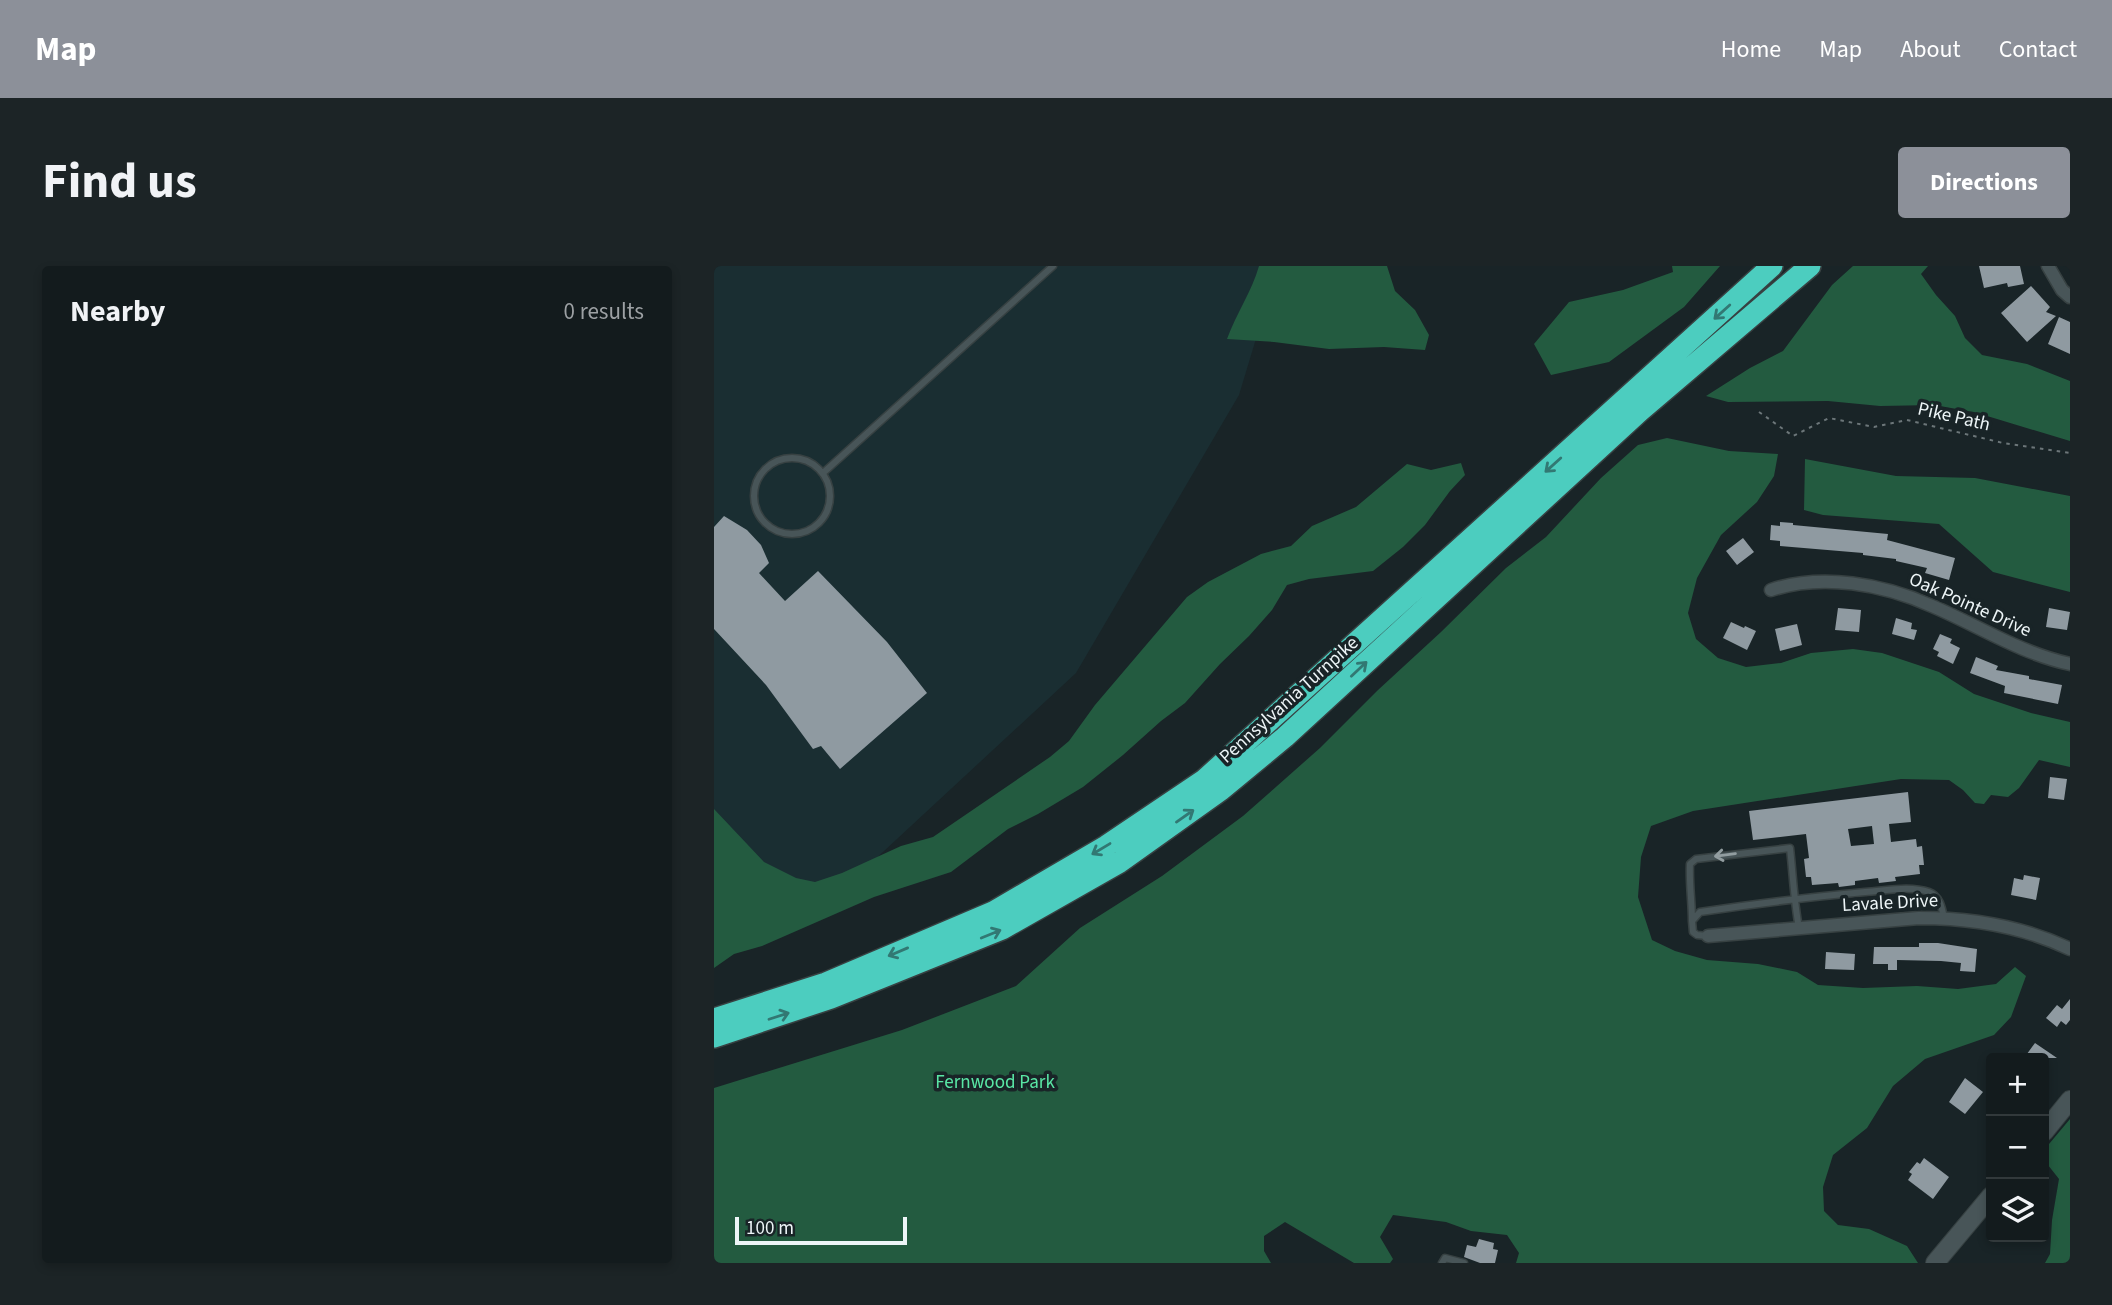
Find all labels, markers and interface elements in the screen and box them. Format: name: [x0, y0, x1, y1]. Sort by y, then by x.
text: Map: [35, 26, 96, 73]
text: Home: [1721, 32, 1781, 67]
text: Map: [1819, 32, 1862, 67]
text: About: [1900, 32, 1961, 67]
text: Contact: [1999, 32, 2077, 67]
text: Find us: [42, 147, 197, 217]
button: Directions: [1898, 147, 2070, 218]
text: Nearby: [70, 290, 165, 333]
text: 0 results: [564, 295, 644, 328]
one-way arrow: [1713, 304, 1731, 320]
street label: Pike Path: [1915, 396, 1993, 438]
one-way arrow: [1545, 456, 1562, 473]
street label: Oak Pointe Drive: [1904, 566, 2036, 644]
street label: Pennsylvania Turnpike: [1213, 630, 1365, 770]
one-way arrow: [1350, 661, 1368, 677]
one-way arrow: [1175, 809, 1194, 823]
one-way arrow: [1091, 843, 1111, 857]
one-way arrow: [1714, 849, 1737, 862]
street label: Lavale Drive: [1841, 887, 1939, 919]
one-way arrow: [980, 926, 1001, 939]
one-way arrow: [888, 946, 909, 959]
one-way arrow: [767, 1009, 789, 1021]
map controls: [1986, 1053, 2049, 1242]
button: +: [1986, 1053, 2049, 1116]
park label: Fernwood Park: [935, 1069, 1055, 1096]
button: −: [1986, 1116, 2049, 1179]
button: layers: [1986, 1179, 2049, 1242]
scale bar: [735, 1214, 906, 1246]
text: 100 m: [746, 1215, 794, 1242]

